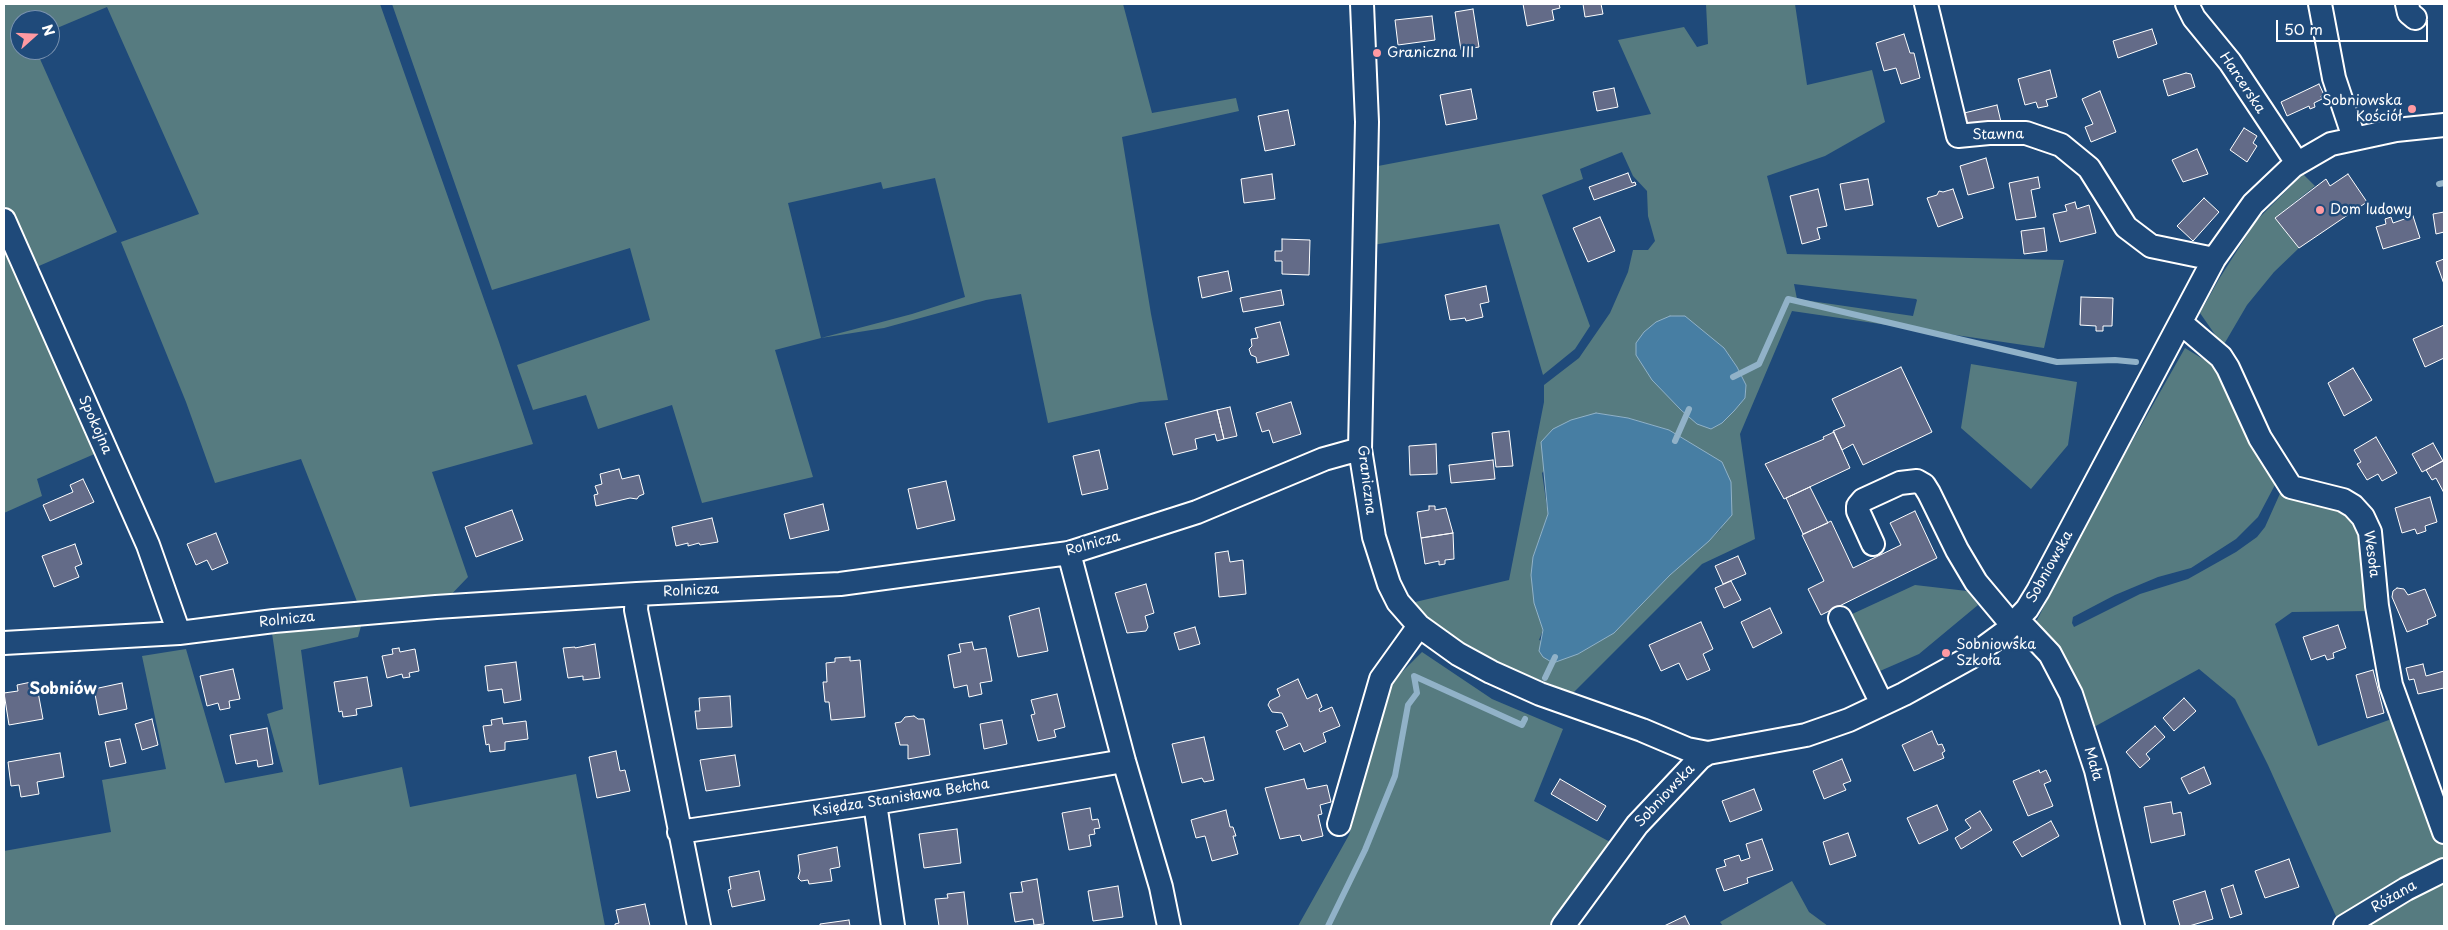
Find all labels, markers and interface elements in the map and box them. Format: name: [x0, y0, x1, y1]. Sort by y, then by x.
north arrow: [10, 10, 60, 60]
scale bar: [2278, 10, 2430, 42]
text: 50 m: [2284, 17, 2323, 40]
text: N: [37, 21, 60, 39]
place label: Graniczna III: [1387, 45, 1474, 61]
marker: Graniczna III: [1371, 47, 1383, 59]
street label: Harcerska: [2215, 49, 2269, 117]
place label: Sobniowska Kościół: [2322, 93, 2402, 125]
marker: Sobniowska Kościół: [2406, 103, 2418, 115]
street label: Stawna: [1972, 126, 2024, 144]
place label: Dom ludowy: [2330, 202, 2412, 218]
marker: Dom ludowy: [2314, 204, 2326, 216]
street label: Spokojna: [75, 393, 115, 457]
street label: Graniczna: [1353, 444, 1379, 516]
street label: Rolnicza: [1064, 528, 1122, 560]
street label: Sobniowska: [2023, 528, 2077, 606]
street label: Wesoła: [2359, 529, 2383, 579]
street label: Rolnicza: [663, 581, 719, 601]
street label: Rolnicza: [258, 609, 316, 631]
place label: Sobniowska Szkoła: [1956, 637, 2036, 670]
marker: Sobniowska Szkoła: [1940, 647, 1952, 659]
district label: Sobniów: [29, 680, 97, 700]
street label: Mała: [2080, 745, 2106, 783]
street label: Sobniowska: [1632, 761, 1698, 831]
street label: Księdza Stanisława Bełcha: [811, 776, 991, 820]
street label: Różana: [2368, 877, 2420, 917]

